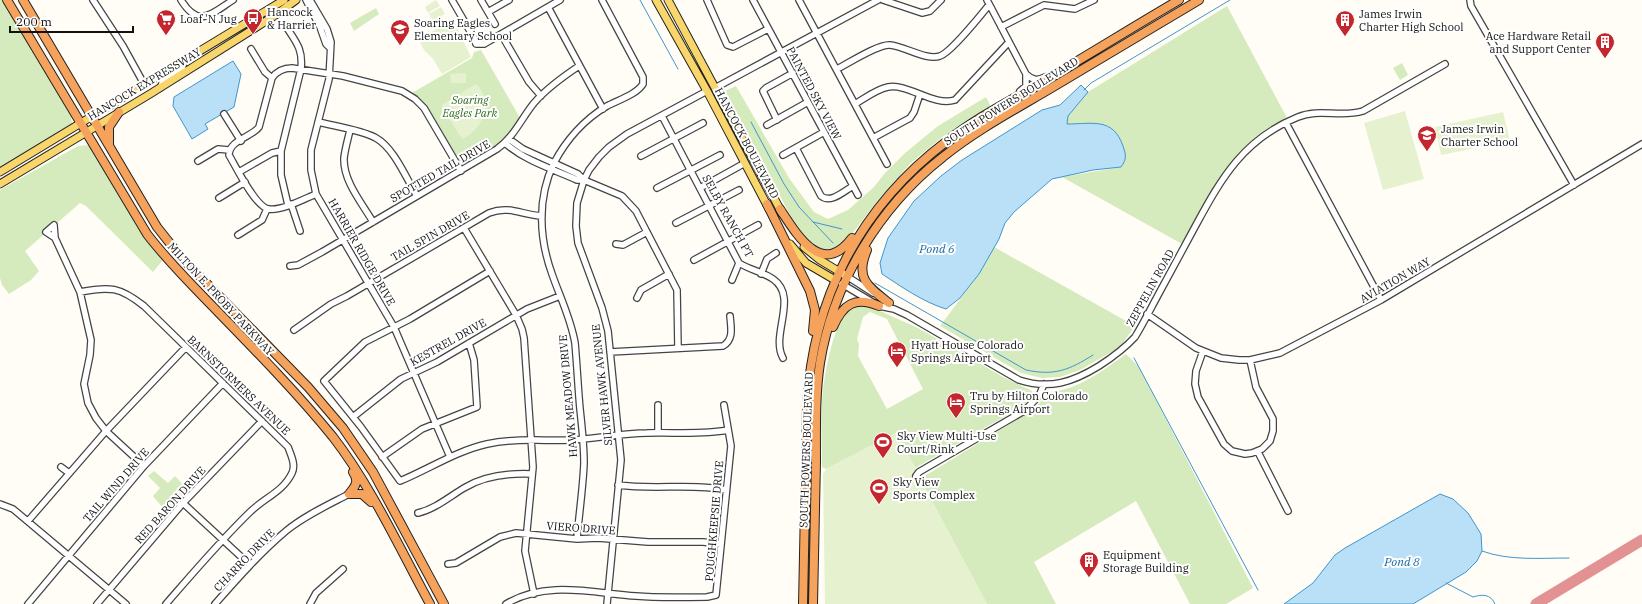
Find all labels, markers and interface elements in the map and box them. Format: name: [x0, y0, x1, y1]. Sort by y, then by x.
place label: Hancock & Harrier: [267, 5, 316, 32]
bus stop icon: Hancock & Harrier: [242, 7, 264, 35]
place label: James Irwin Charter High School: [1359, 7, 1464, 34]
scale bar: [10, 8, 133, 34]
supermarket icon: Loaf 'N Jug: [155, 8, 177, 36]
building icon: James Irwin Charter High School: [1334, 9, 1356, 37]
place label: Loaf 'N Jug: [180, 12, 237, 26]
text: 200 m: [16, 14, 52, 29]
place label: Soaring Eagles Elementary School: [414, 16, 512, 43]
school or university icon: Soaring Eagles Elementary School: [389, 18, 411, 46]
place label: Ace Hardware Retail and Support Center: [1486, 29, 1591, 56]
building icon: Ace Hardware Retail and Support Center: [1594, 31, 1616, 59]
street label: PAINTED SKY VIEW: [784, 44, 845, 142]
street label: HANCOCK EXPRESSWAY: [85, 45, 203, 123]
street label: SOUTH POWERS BOULEVARD: [941, 54, 1081, 148]
street label: HANCOCK BOULEVARD: [712, 85, 782, 201]
park label: Soaring Eagles Park: [442, 93, 498, 120]
place label: James Irwin Charter School: [1441, 122, 1518, 149]
school or university icon: James Irwin Charter School: [1416, 124, 1438, 152]
street label: SPOTTED TAIL DRIVE: [387, 137, 493, 205]
street label: SELBY RANCH PT: [699, 172, 757, 260]
street label: HARRIER RIDGE DRIVE: [326, 196, 398, 308]
street label: TAIL SPIN DRIVE: [388, 208, 472, 264]
street label: MILTON E. PROBY PARKWAY: [165, 240, 277, 359]
water label: Pond 6: [918, 241, 955, 256]
street label: ZEPPELIN ROAD: [1123, 247, 1177, 329]
street label: AVIATION WAY: [1357, 254, 1433, 306]
street label: KESTREL DRIVE: [407, 315, 489, 369]
street label: SILVER HAWK AVENUE: [589, 324, 615, 446]
street label: BARNSTORMERS AVENUE: [185, 332, 293, 438]
street label: HAWK MEADOW DRIVE: [556, 334, 580, 458]
place label: Hyatt House Colorado Springs Airport: [911, 338, 1024, 365]
hotel icon: Hyatt House Colorado Springs Airport: [886, 340, 908, 368]
street label: SOUTH POWERS BOULEVARD: [796, 372, 816, 528]
place label: Tru by Hilton Colorado Springs Airport: [970, 389, 1088, 416]
hotel icon: Tru by Hilton Colorado Springs Airport: [945, 391, 967, 419]
place label: Sky View Multi-Use Court/Rink: [897, 429, 996, 456]
sports icon: Sky View Multi-Use Court/Rink: [872, 431, 894, 459]
street label: TAIL WIND DRIVE: [80, 445, 152, 525]
street label: POUGHKEEPSIE DRIVE: [702, 460, 726, 582]
street label: RED BARON DRIVE: [132, 464, 208, 546]
place label: Sky View Sports Complex: [893, 475, 975, 502]
sports icon: Sky View Sports Complex: [868, 477, 890, 505]
street label: VIERO DRIVE: [546, 519, 616, 537]
street label: CHARRO DRIVE: [211, 526, 277, 594]
place label: Equipment Storage Building: [1103, 548, 1189, 575]
building icon: Equipment Storage Building: [1078, 550, 1100, 578]
water label: Pond 8: [1383, 554, 1420, 569]

